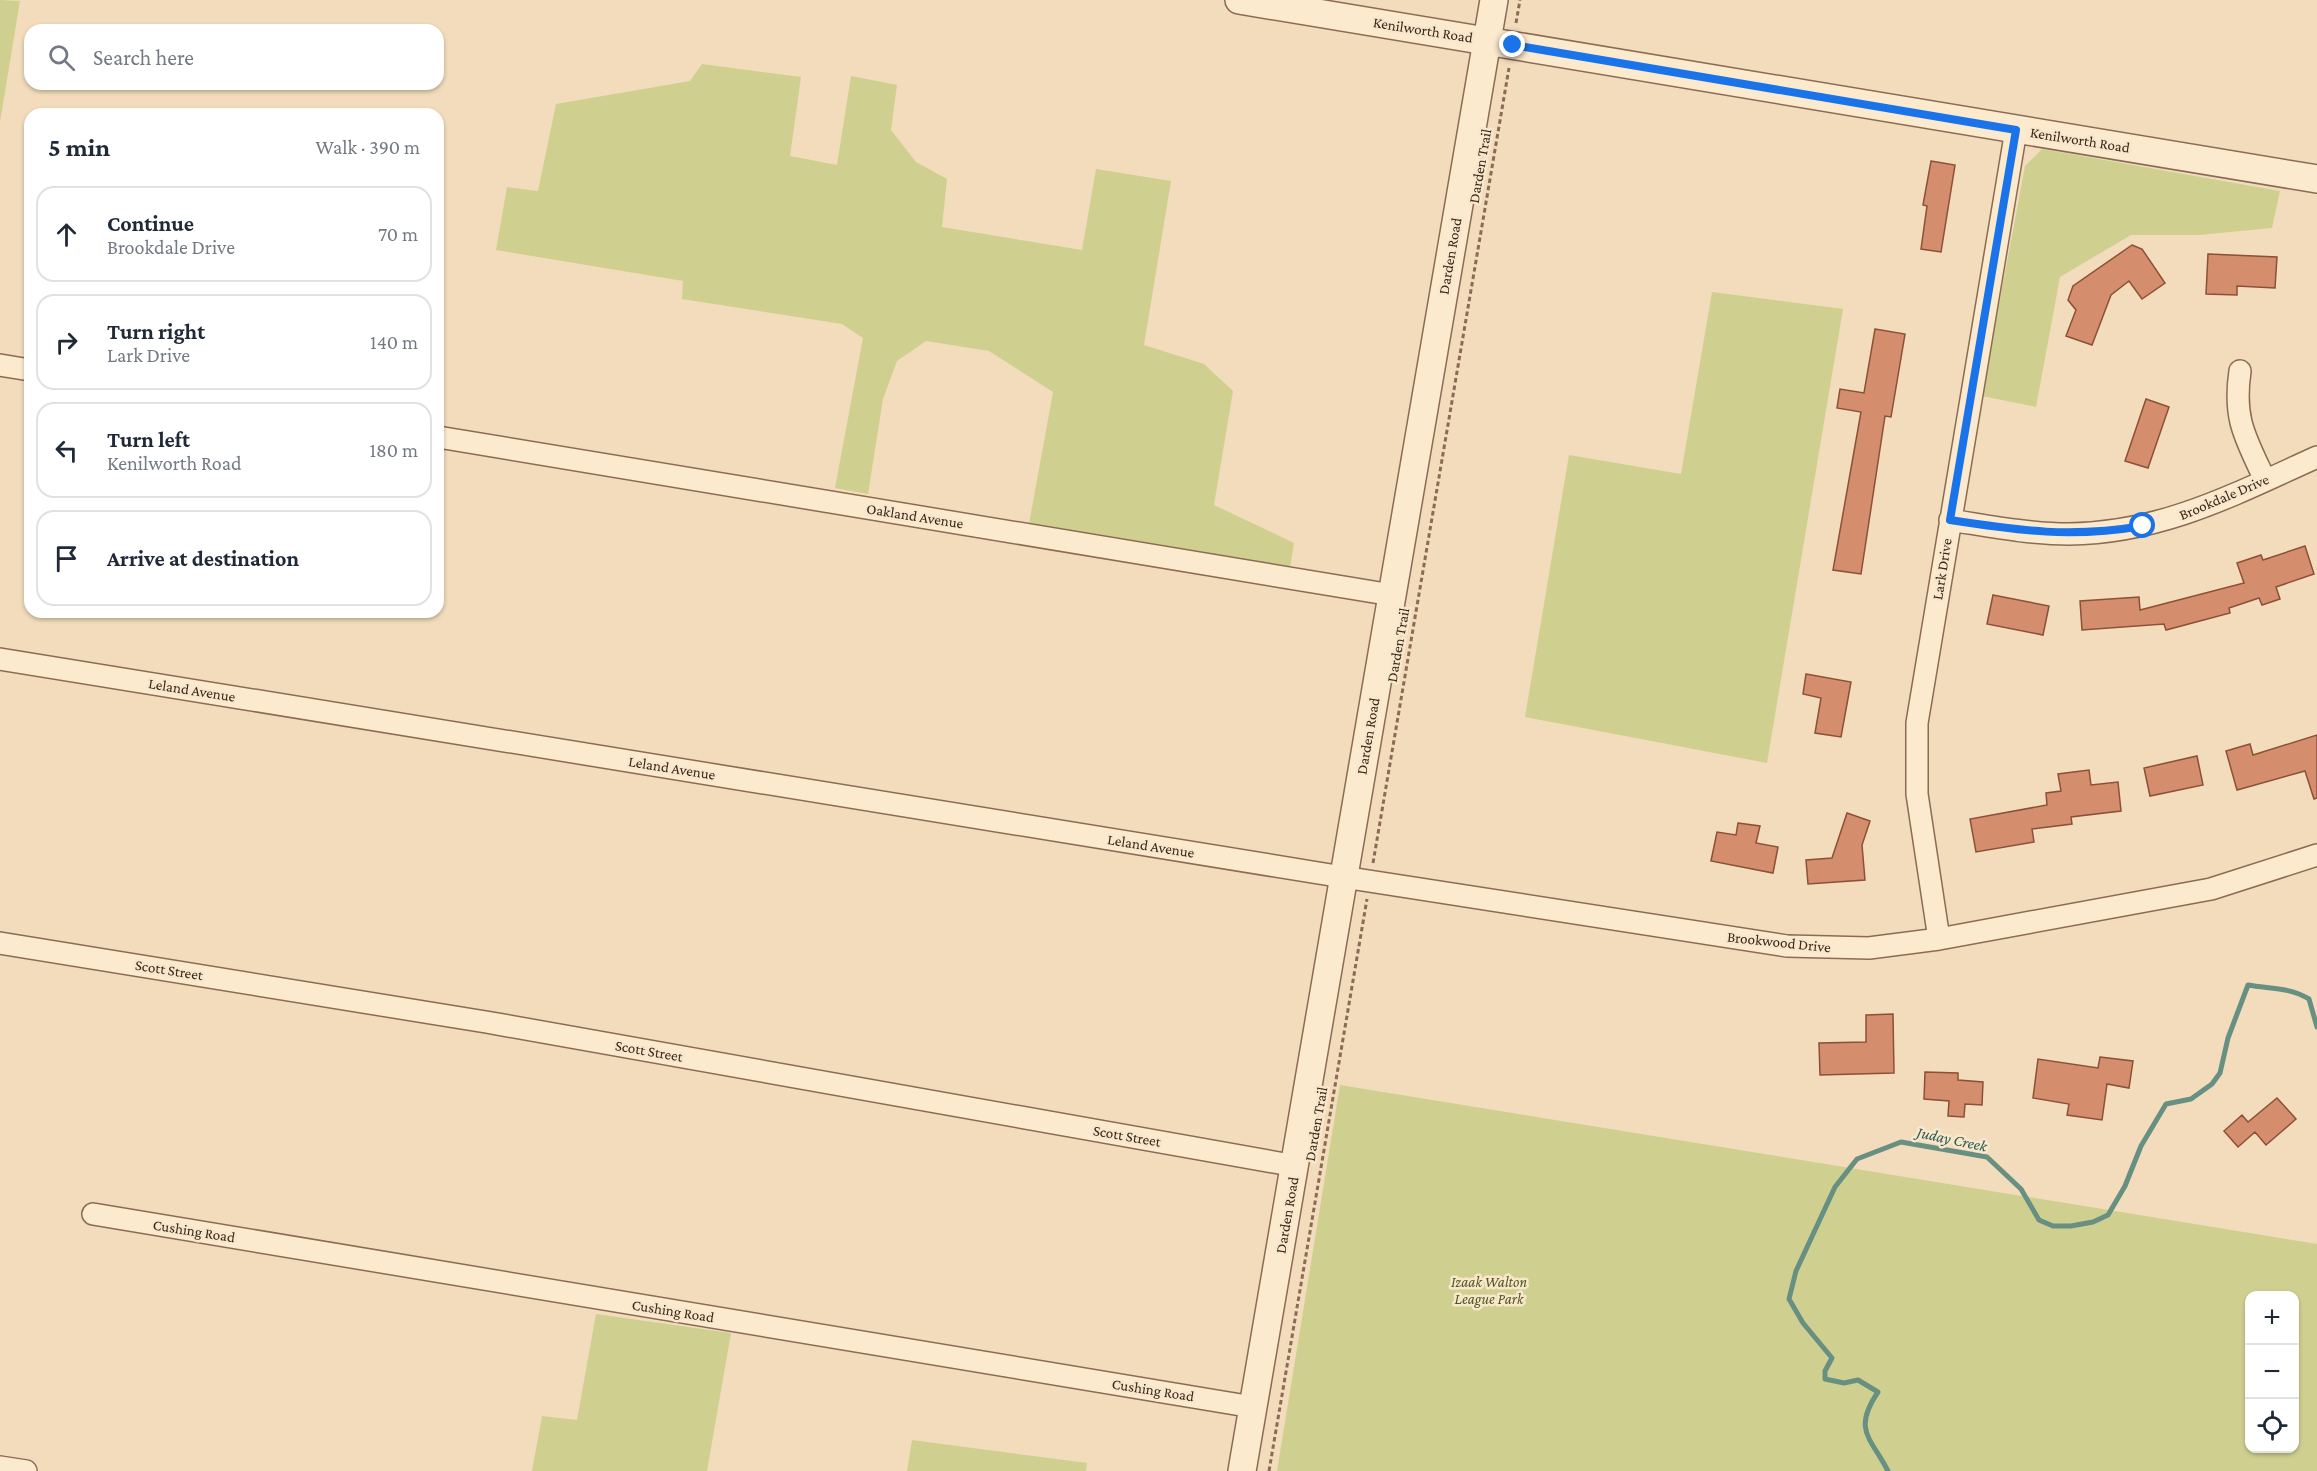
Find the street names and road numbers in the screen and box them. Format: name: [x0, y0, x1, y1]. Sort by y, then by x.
street label: Kenilworth Road: [1372, 14, 1474, 46]
street label: Kenilworth Road: [2029, 124, 2131, 156]
street label: Darden Trail: [1466, 127, 1494, 204]
street label: Darden Road: [1435, 216, 1465, 296]
street label: Brookdale Drive: [2177, 471, 2272, 523]
street label: Oakland Avenue: [865, 500, 965, 532]
street label: Lark Drive: [1929, 537, 1955, 601]
street label: Darden Trail: [1384, 606, 1412, 683]
street label: Leland Avenue: [147, 675, 237, 705]
street label: Darden Road: [1353, 696, 1383, 776]
street label: Leland Avenue: [627, 753, 717, 783]
street label: Leland Avenue: [1106, 831, 1196, 861]
street label: Brookwood Drive: [1726, 929, 1832, 955]
street label: Scott Street: [134, 957, 205, 983]
street label: Scott Street: [614, 1037, 685, 1065]
street label: Darden Trail: [1302, 1085, 1330, 1162]
street label: Scott Street: [1092, 1122, 1163, 1150]
street label: Darden Road: [1272, 1175, 1302, 1255]
street label: Cushing Road: [152, 1217, 236, 1246]
street label: Cushing Road: [631, 1297, 715, 1326]
street label: Cushing Road: [1111, 1376, 1195, 1405]

